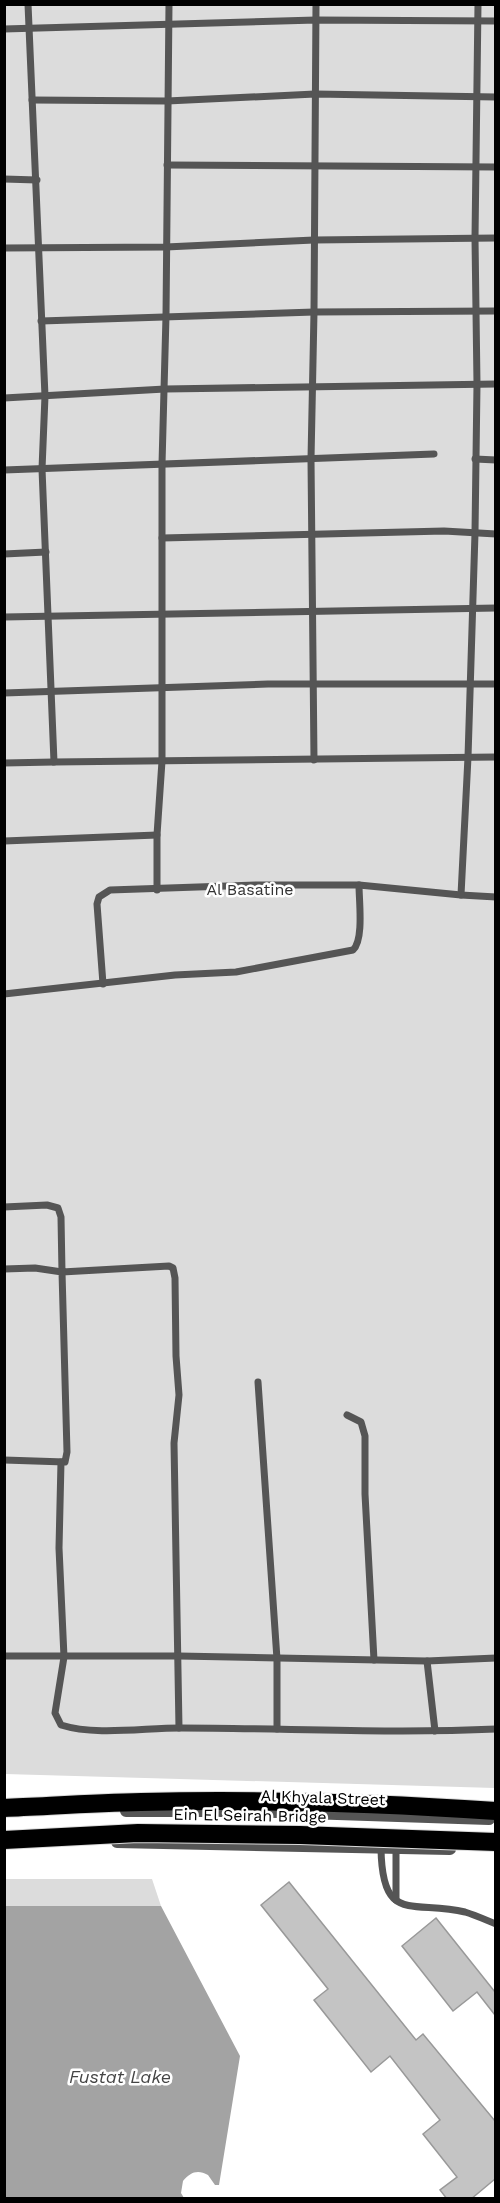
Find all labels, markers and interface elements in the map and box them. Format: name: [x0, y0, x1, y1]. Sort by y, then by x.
park label: Al Basatine: [206, 880, 294, 899]
street label: Al Khyala Street: [260, 1786, 386, 1809]
street label: Ein El Seirah Bridge: [173, 1805, 327, 1826]
water label: Fustat Lake: [69, 2066, 171, 2087]

